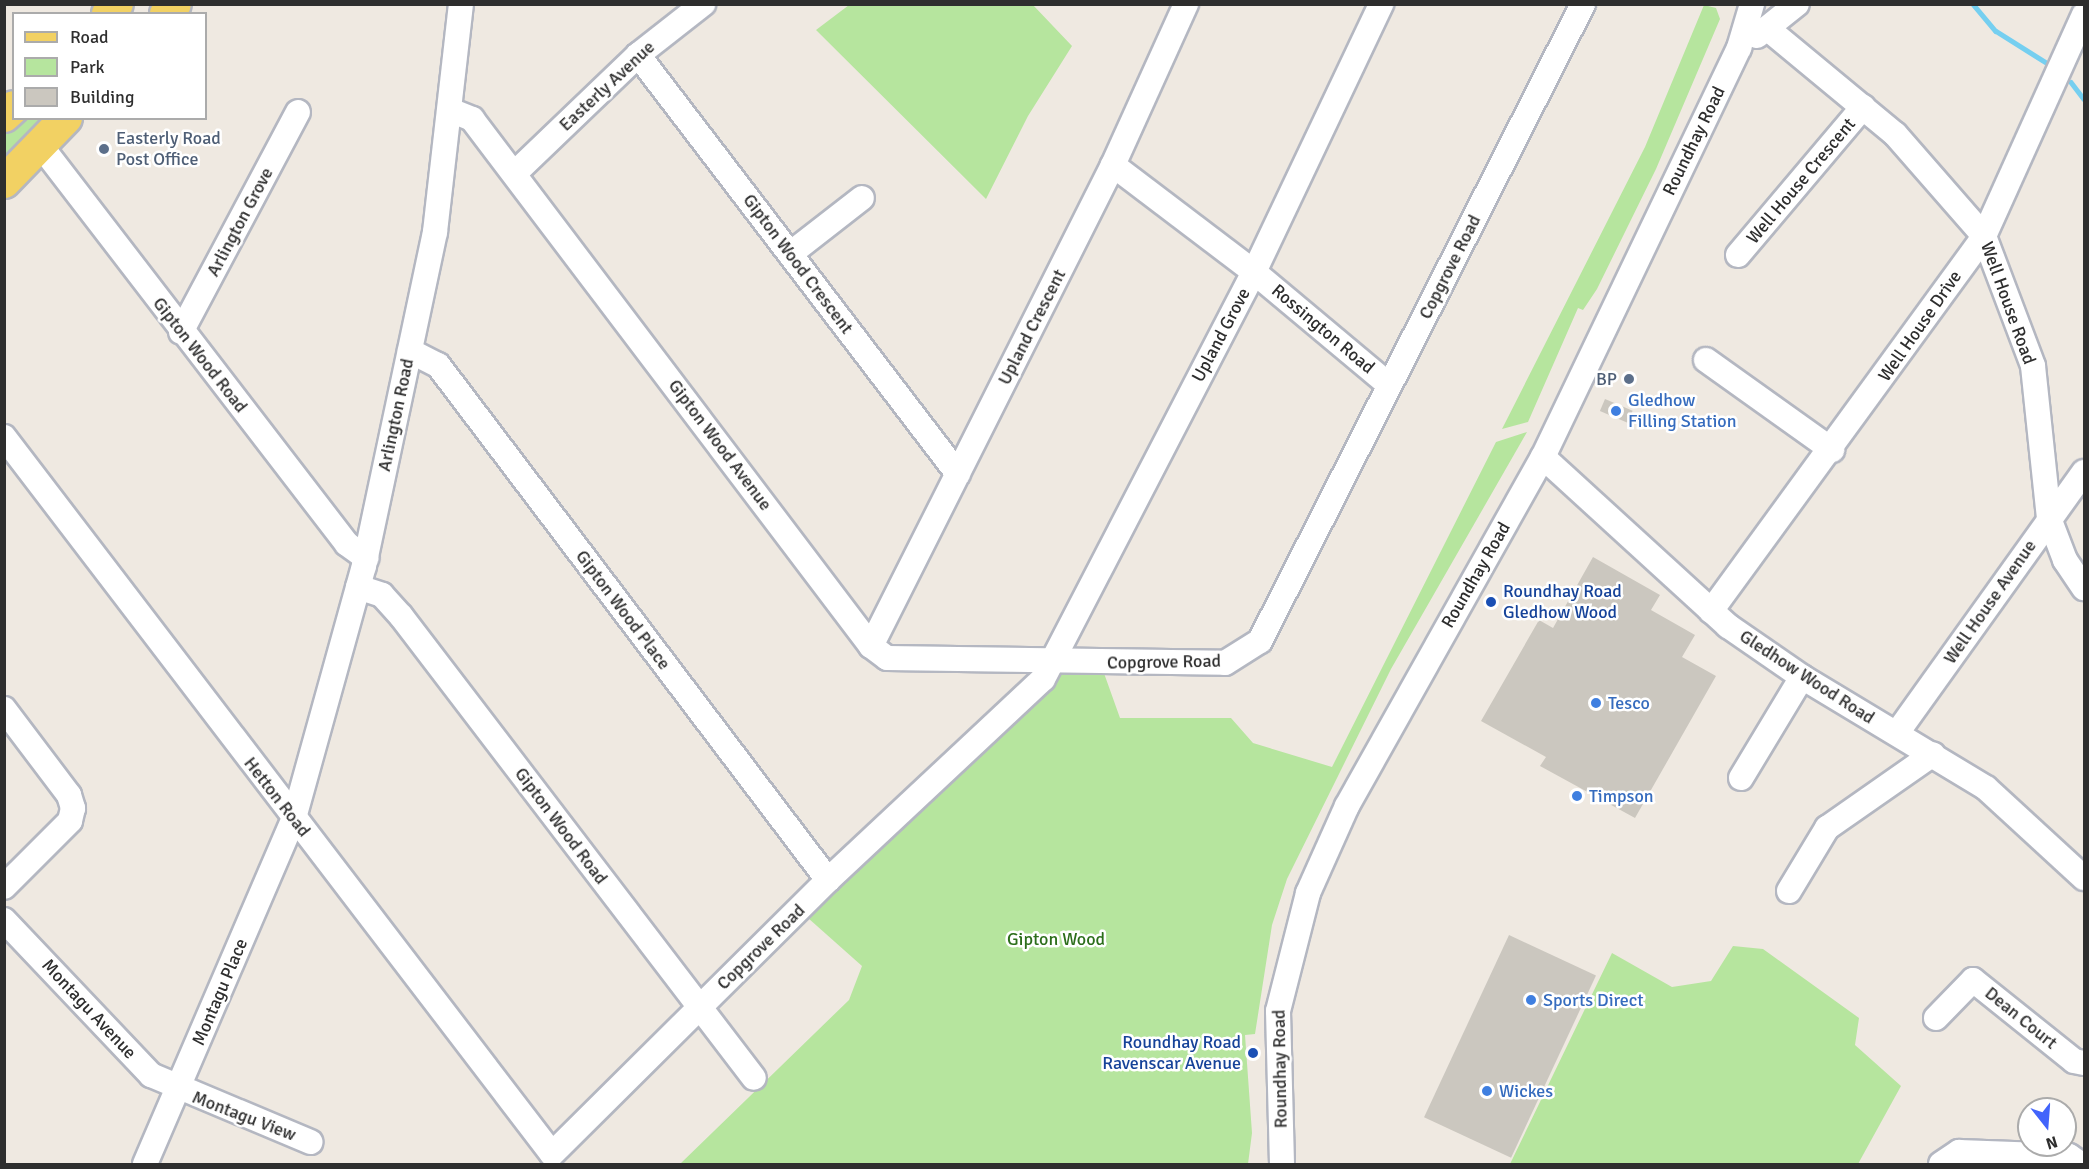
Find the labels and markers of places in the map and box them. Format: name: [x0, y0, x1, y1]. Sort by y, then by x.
place label: Easterly Road Post Office: [116, 128, 221, 170]
marker: Easterly Road Post Office: [97, 142, 111, 156]
place label: BP: [1596, 368, 1617, 390]
marker: BP: [1622, 372, 1636, 386]
place label: Gledhow Filling Station: [1628, 390, 1736, 432]
marker: Gledhow Filling Station: [1609, 404, 1623, 418]
place label: Roundhay Road Gledhow Wood: [1503, 581, 1622, 624]
marker: Roundhay Road Gledhow Wood: [1484, 595, 1498, 609]
place label: Tesco: [1608, 692, 1650, 714]
marker: Tesco: [1589, 696, 1603, 710]
place label: Timpson: [1589, 785, 1654, 807]
marker: Timpson: [1570, 789, 1584, 803]
place label: Sports Direct: [1543, 989, 1644, 1011]
marker: Sports Direct: [1524, 993, 1538, 1007]
place label: Roundhay Road Ravenscar Avenue: [1102, 1032, 1241, 1074]
marker: Roundhay Road Ravenscar Avenue: [1246, 1046, 1260, 1060]
place label: Wickes: [1499, 1080, 1553, 1102]
marker: Wickes: [1480, 1084, 1494, 1098]

